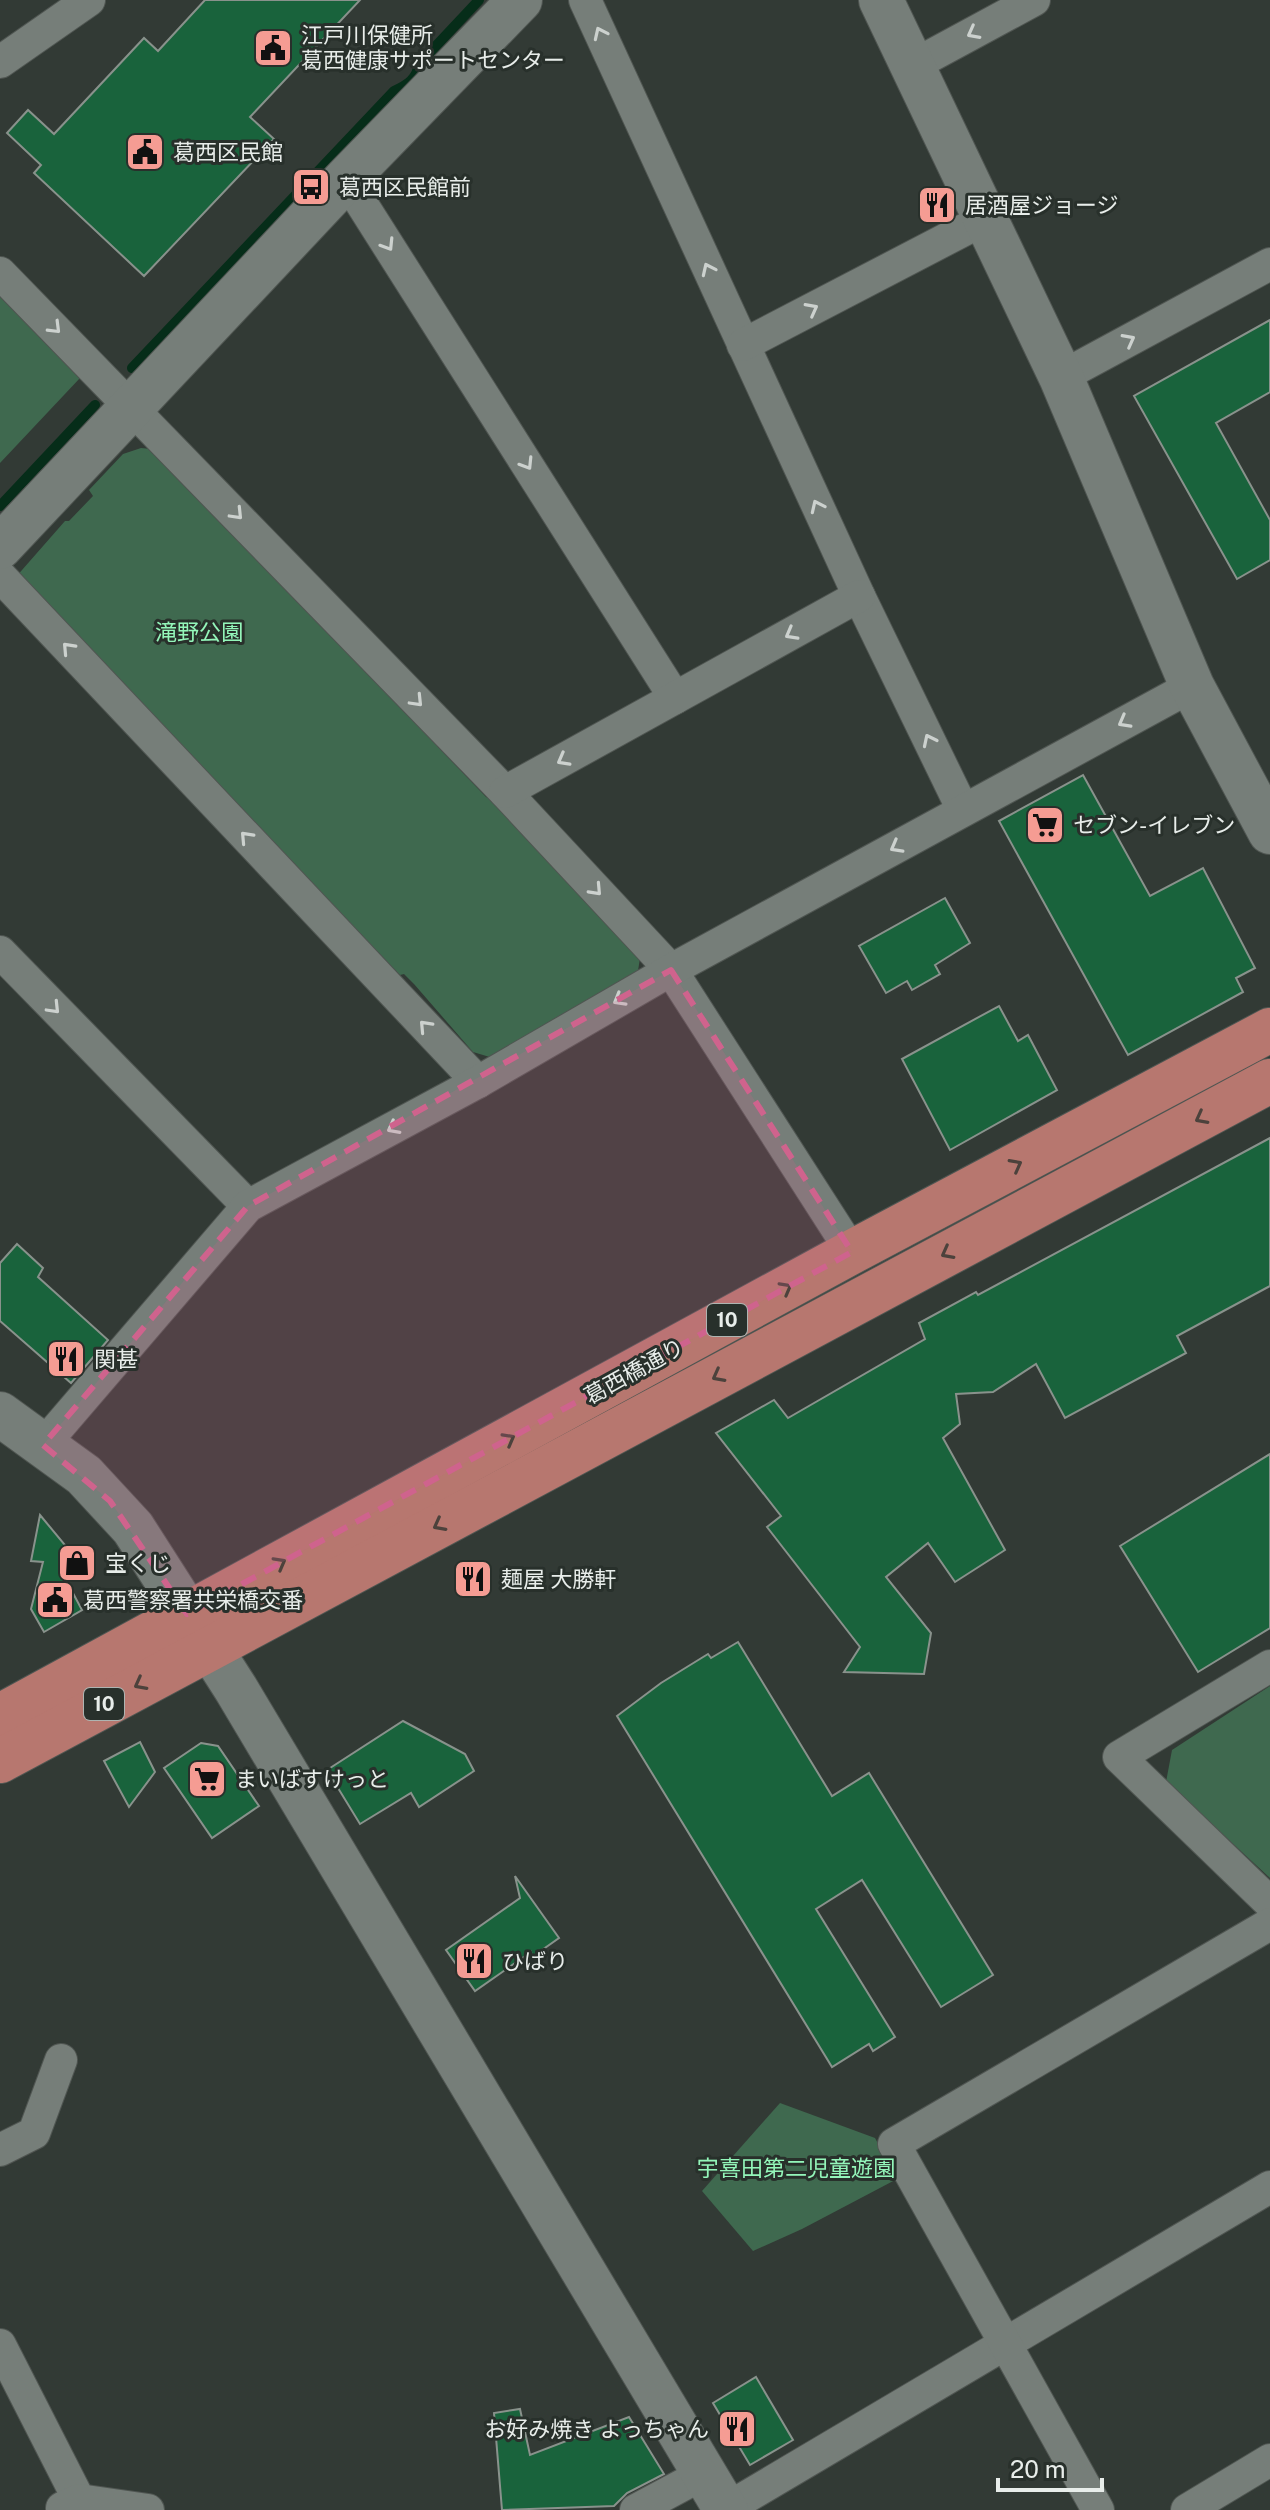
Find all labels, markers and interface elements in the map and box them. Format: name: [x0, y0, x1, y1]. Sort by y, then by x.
place label: 江戸川保健所 葛西健康サポートセンター: [301, 22, 565, 73]
one-way arrow: [968, 23, 982, 39]
public building icon: 江戸川保健所 葛西健康サポートセンター: [252, 27, 294, 69]
one-way arrow: [594, 27, 610, 41]
public building icon: 葛西区民館: [124, 131, 166, 173]
place label: 葛西区民館: [173, 139, 283, 165]
bus stop icon: 葛西区民館前: [290, 166, 332, 208]
place label: 葛西区民館前: [339, 174, 471, 200]
restaurant icon: 居酒屋ジョージ: [916, 184, 958, 226]
place label: 居酒屋ジョージ: [965, 192, 1119, 218]
one-way arrow: [379, 236, 394, 251]
one-way arrow: [702, 263, 718, 278]
one-way arrow: [804, 304, 818, 319]
one-way arrow: [46, 319, 60, 333]
one-way arrow: [1121, 334, 1136, 349]
one-way arrow: [518, 456, 533, 470]
one-way arrow: [811, 499, 827, 514]
one-way arrow: [227, 505, 242, 519]
park label: 滝野公園: [155, 619, 243, 645]
one-way arrow: [785, 624, 799, 640]
one-way arrow: [63, 642, 77, 657]
one-way arrow: [408, 692, 423, 706]
one-way arrow: [1118, 712, 1132, 728]
one-way arrow: [923, 734, 939, 748]
one-way arrow: [557, 750, 571, 765]
supermarket icon: セブン-イレブン: [1024, 804, 1066, 846]
place label: セブン-イレブン: [1073, 812, 1235, 838]
one-way arrow: [242, 831, 256, 846]
one-way arrow: [889, 838, 904, 853]
one-way arrow: [587, 880, 601, 895]
one-way arrow: [613, 990, 628, 1006]
one-way arrow: [45, 998, 59, 1013]
one-way arrow: [420, 1020, 434, 1035]
one-way arrow: [1195, 1108, 1210, 1123]
one-way arrow: [387, 1119, 401, 1134]
one-way arrow: [1007, 1160, 1022, 1175]
one-way arrow: [941, 1244, 955, 1259]
one-way arrow: [778, 1282, 793, 1297]
road number: 10: [707, 1304, 747, 1336]
street label: 葛西橋通り: [580, 1333, 688, 1409]
restaurant icon: 関甚: [45, 1338, 87, 1380]
place label: 関甚: [94, 1346, 138, 1372]
one-way arrow: [712, 1366, 726, 1382]
one-way arrow: [501, 1433, 515, 1448]
one-way arrow: [433, 1515, 447, 1530]
shop icon: 宝くじ: [56, 1542, 98, 1584]
place label: 宝くじ: [105, 1550, 171, 1576]
one-way arrow: [272, 1557, 286, 1573]
restaurant icon: 麺屋 大勝軒: [452, 1558, 494, 1600]
place label: 麺屋 大勝軒: [501, 1566, 616, 1592]
public building icon: 葛西警察署共栄橋交番: [34, 1579, 76, 1621]
place label: 葛西警察署共栄橋交番: [83, 1587, 303, 1613]
one-way arrow: [134, 1675, 148, 1690]
road number: 10: [84, 1688, 124, 1720]
supermarket icon: まいばすけっと: [186, 1758, 228, 1800]
place label: まいばすけっと: [235, 1766, 389, 1792]
restaurant icon: ひばり: [453, 1940, 495, 1982]
place label: ひばり: [502, 1948, 568, 1974]
park label: 宇喜田第二児童遊園: [697, 2155, 895, 2181]
restaurant icon: お好み焼き よっちゃん: [716, 2408, 758, 2450]
place label: お好み焼き よっちゃん: [484, 2416, 709, 2442]
scale bar: [998, 2442, 1102, 2492]
text: 20 m: [1010, 2455, 1066, 2483]

